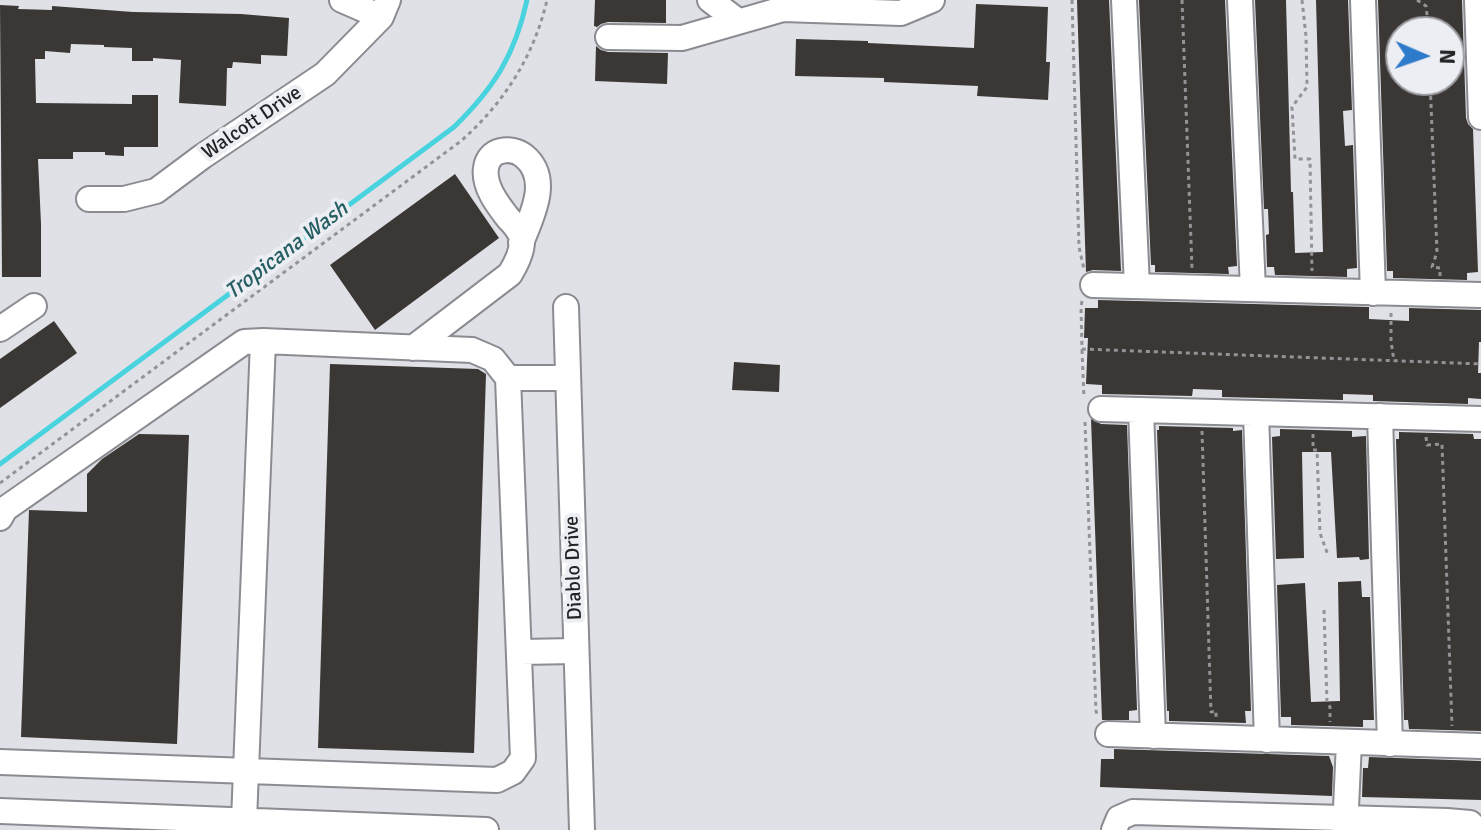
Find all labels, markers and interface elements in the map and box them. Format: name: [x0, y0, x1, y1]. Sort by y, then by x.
north arrow: [1385, 16, 1465, 96]
text: N: [1434, 49, 1461, 65]
street label: Walcott Drive: [198, 81, 306, 165]
water label: Tropicana Wash: [220, 196, 354, 306]
street label: Diablo Drive: [560, 515, 588, 621]

